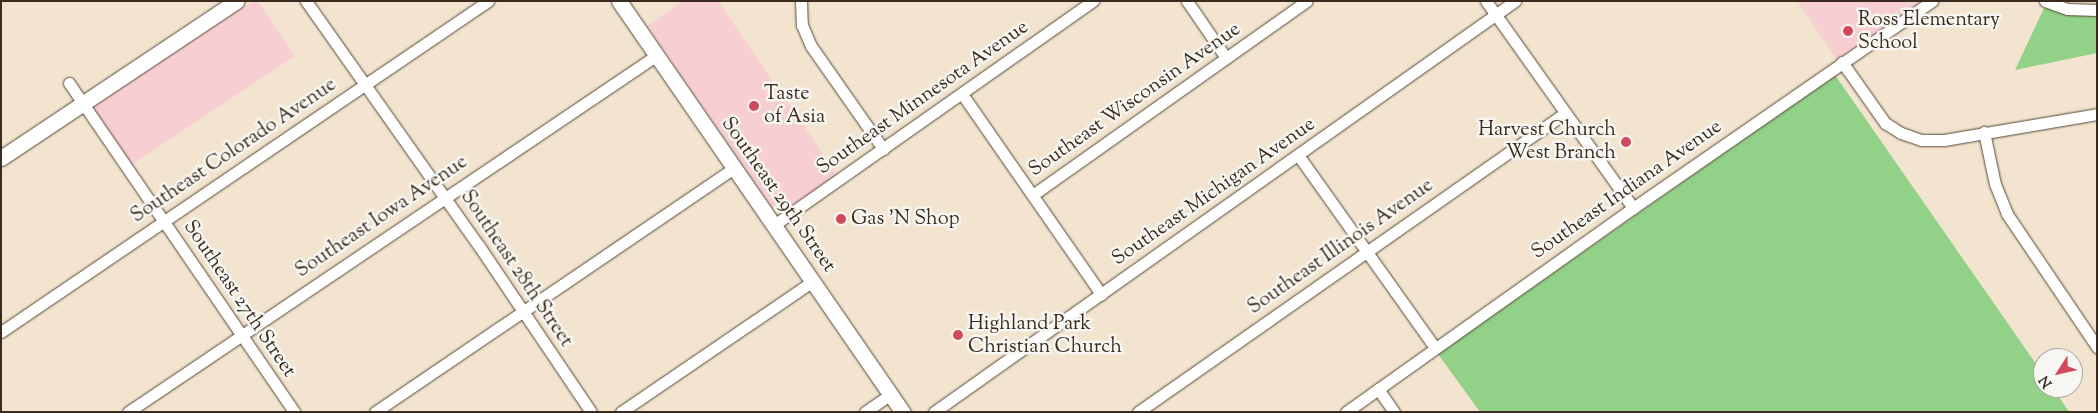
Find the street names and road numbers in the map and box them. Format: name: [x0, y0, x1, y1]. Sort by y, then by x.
street label: Southeast Minnesota Avenue: [813, 16, 1033, 180]
street label: Southeast Wisconsin Avenue: [1024, 18, 1246, 182]
street label: Southeast Colorado Avenue: [127, 73, 341, 229]
street label: Southeast 29th Street: [715, 113, 841, 277]
street label: Southeast Michigan Avenue: [1108, 113, 1320, 271]
street label: Southeast Indiana Avenue: [1527, 115, 1727, 265]
street label: Southeast Iowa Avenue: [291, 150, 473, 284]
street label: Southeast Illinois Avenue: [1244, 174, 1438, 320]
street label: Southeast 28th Street: [455, 186, 577, 352]
street label: Southeast 27th Street: [178, 216, 300, 382]

